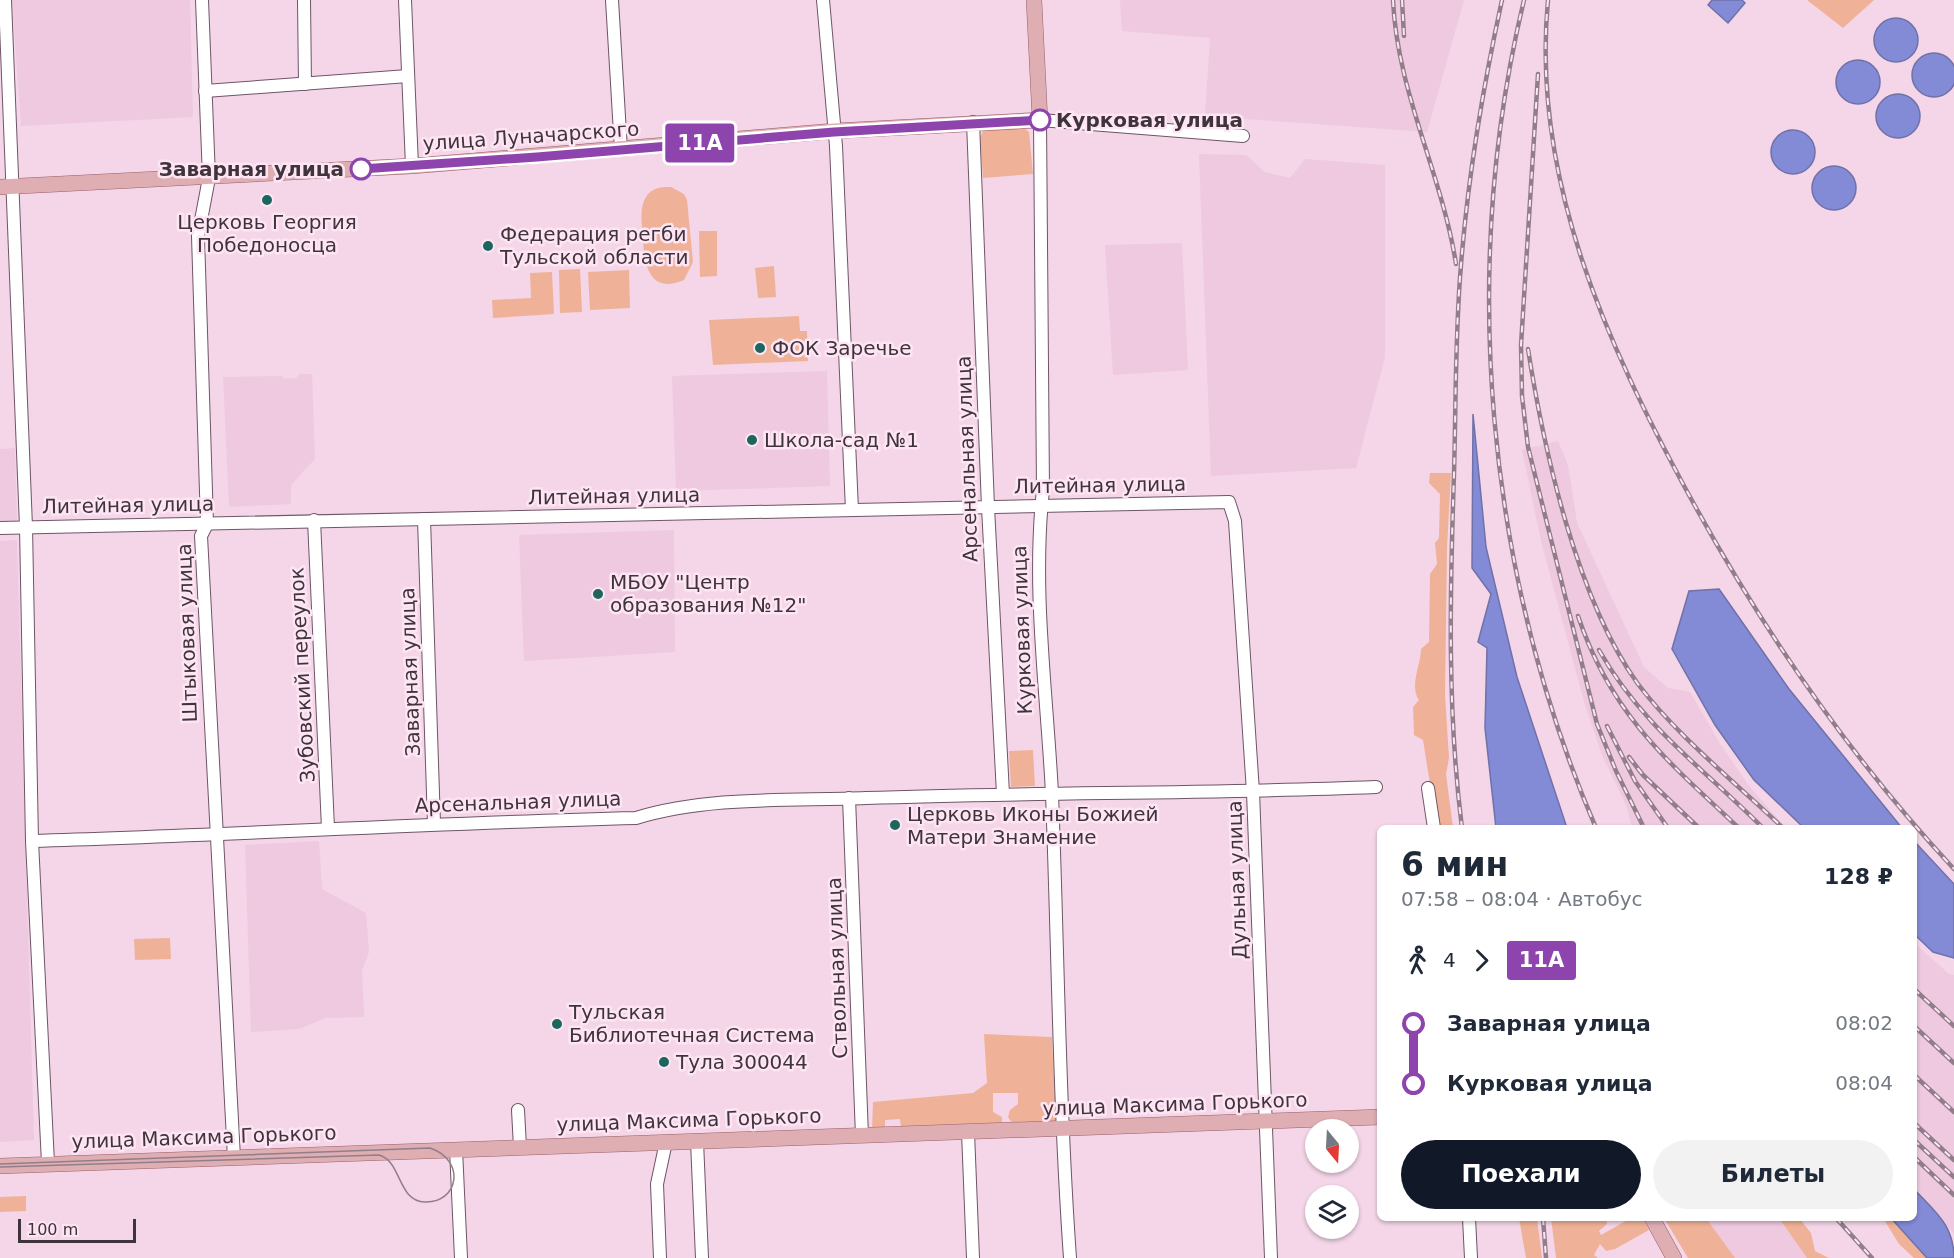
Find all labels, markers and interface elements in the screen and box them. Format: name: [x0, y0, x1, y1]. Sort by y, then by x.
place label: Курковая улица: [1056, 108, 1243, 132]
marker: Курковая улица: [1029, 109, 1051, 131]
street label: улица Луначарского: [422, 116, 640, 156]
line badge: 11А: [666, 124, 734, 162]
text: 11А: [677, 131, 723, 155]
place label: Заварная улица: [159, 157, 344, 181]
marker: Заварная улица: [350, 158, 372, 180]
marker: Церковь Георгия Победоносца: [260, 193, 274, 207]
place label: Церковь Георгия Победоносца: [177, 210, 357, 257]
place label: Федерация регби Тульской области: [499, 222, 689, 269]
marker: Федерация регби Тульской области: [481, 239, 495, 253]
place label: ФОК Заречье: [772, 336, 912, 360]
marker: ФОК Заречье: [753, 341, 767, 355]
street label: Арсенальная улица: [951, 355, 983, 563]
place label: Школа-сад №1: [764, 428, 919, 452]
marker: Школа-сад №1: [745, 433, 759, 447]
street label: Литейная улица: [1014, 471, 1186, 499]
street label: Литейная улица: [528, 482, 700, 510]
street label: Литейная улица: [42, 491, 214, 519]
street label: Штыковая улица: [172, 543, 202, 723]
street label: Курковая улица: [1007, 545, 1037, 715]
street label: Зубовский переулок: [284, 567, 320, 783]
place label: МБОУ "Центр образования №12": [610, 570, 806, 617]
street label: Заварная улица: [395, 587, 425, 757]
marker: МБОУ "Центр образования №12": [591, 587, 605, 601]
street label: Арсенальная улица: [414, 786, 622, 818]
street label: Дульная улица: [1222, 800, 1252, 960]
place label: Церковь Иконы Божией Матери Знамение: [907, 802, 1159, 849]
marker: Церковь Иконы Божией Матери Знамение: [888, 818, 902, 832]
text: 6 мин: [1401, 845, 1508, 884]
text: 128 ₽: [1824, 864, 1893, 889]
street label: Ствольная улица: [822, 877, 852, 1059]
text: 07:58 – 08:04 · Автобус: [1401, 887, 1643, 911]
icon: walk: [1401, 944, 1434, 977]
icon: forward: [1465, 944, 1498, 977]
text: 4: [1443, 948, 1456, 972]
text: 11А: [1519, 948, 1564, 972]
place label: Тульская Библиотечная Система: [568, 1000, 815, 1047]
text: Заварная улица: [1447, 1011, 1651, 1036]
text: 08:02: [1835, 1011, 1893, 1035]
marker: Тульская Библиотечная Система: [550, 1017, 564, 1031]
place label: Тула 300044: [675, 1050, 808, 1074]
marker: Тула 300044: [657, 1055, 671, 1069]
text: Курковая улица: [1447, 1071, 1653, 1096]
text: 08:04: [1835, 1071, 1893, 1095]
street label: улица Максима Горького: [1042, 1087, 1308, 1121]
street label: улица Максима Горького: [556, 1103, 822, 1137]
north arrow: [1305, 1119, 1359, 1173]
map controls: [1305, 1119, 1359, 1239]
street label: улица Максима Горького: [71, 1120, 337, 1154]
button: Поехали: [1401, 1140, 1641, 1209]
button: Билеты: [1653, 1140, 1893, 1209]
button: layers: [1305, 1185, 1359, 1239]
scale bar: [18, 1216, 136, 1244]
text: 100 m: [27, 1220, 78, 1239]

